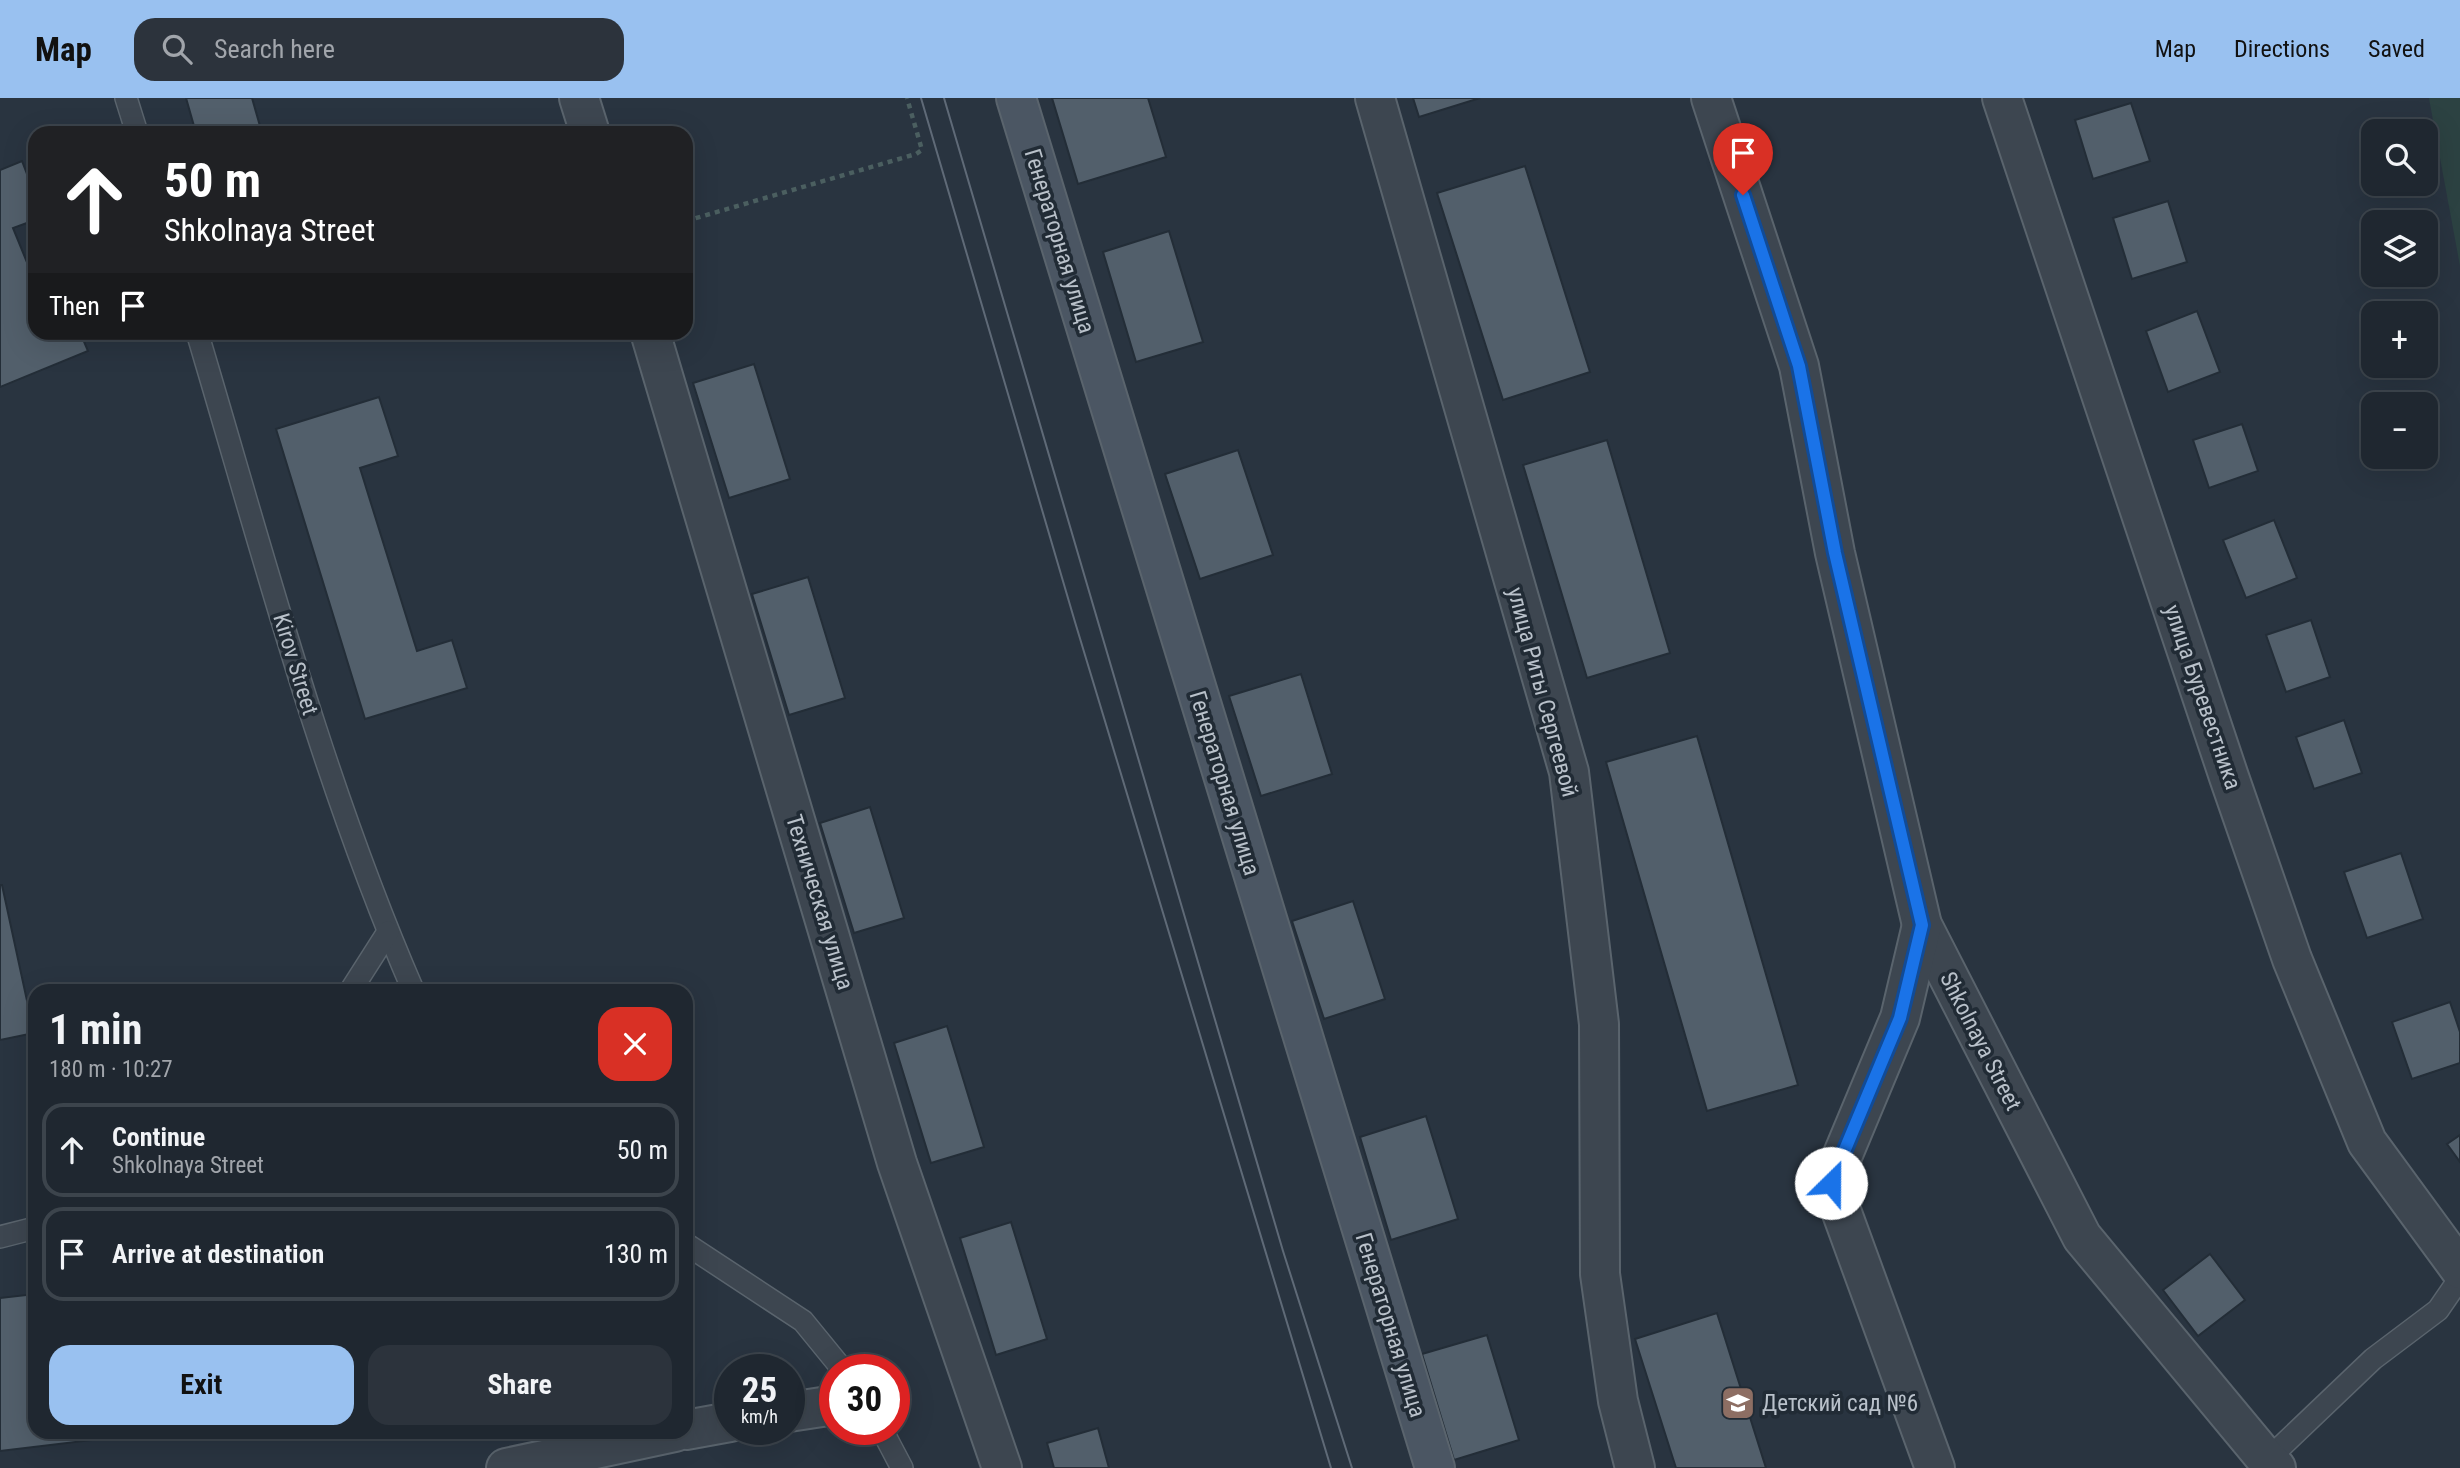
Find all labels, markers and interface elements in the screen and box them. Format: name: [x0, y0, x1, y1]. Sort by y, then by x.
search box: [134, 18, 624, 81]
text: Map: [35, 30, 92, 69]
icon: search: [158, 30, 196, 68]
text: Search here: [214, 34, 335, 64]
text: Map: [2155, 35, 2196, 63]
text: Directions: [2234, 35, 2330, 63]
text: Saved: [2368, 35, 2425, 63]
map controls: [2361, 119, 2438, 469]
button: search: [2361, 119, 2438, 196]
pin: [1713, 123, 1773, 195]
icon: arrive: [1724, 134, 1762, 172]
street label: Генераторная улица: [1019, 146, 1100, 337]
text: 50 m: [164, 152, 261, 209]
icon: ahead: [49, 154, 140, 245]
button: layers: [2361, 210, 2438, 287]
text: Shkolnaya Street: [164, 211, 375, 249]
icon: arrive: [114, 287, 152, 325]
text: Then: [49, 291, 100, 321]
button: +: [2361, 301, 2438, 378]
button: −: [2361, 392, 2438, 469]
street label: улица Риты Сергеевой: [1502, 584, 1584, 800]
street label: улица Буревестника: [2158, 601, 2247, 793]
street label: Kirov Street: [267, 610, 324, 718]
street label: Генераторная улица: [1184, 688, 1265, 879]
street label: Техническая улица: [780, 811, 859, 993]
street label: Shkolnaya Street: [1934, 967, 2027, 1115]
text: 1 min: [49, 1005, 142, 1054]
button: close: [598, 1007, 672, 1081]
text: 180 m · 10:27: [49, 1056, 173, 1083]
text: Continue: [112, 1122, 205, 1152]
icon: ahead: [53, 1131, 91, 1169]
text: 50 m: [617, 1135, 668, 1165]
position arrow: [1794, 1146, 1868, 1220]
text: Shkolnaya Street: [112, 1152, 264, 1179]
street label: Генераторная улица: [1350, 1230, 1431, 1421]
icon: arrive: [53, 1235, 91, 1273]
text: Arrive at destination: [112, 1239, 324, 1269]
text: 130 m: [604, 1239, 668, 1269]
button: Exit: [49, 1345, 354, 1425]
button: Share: [368, 1345, 672, 1425]
speed limit sign: 30: [819, 1354, 910, 1445]
text: 25: [742, 1370, 777, 1411]
school or university icon: Детский сад №6: [1719, 1384, 1757, 1422]
place label: Детский сад №6: [1762, 1390, 1918, 1417]
text: km/h: [741, 1406, 778, 1427]

